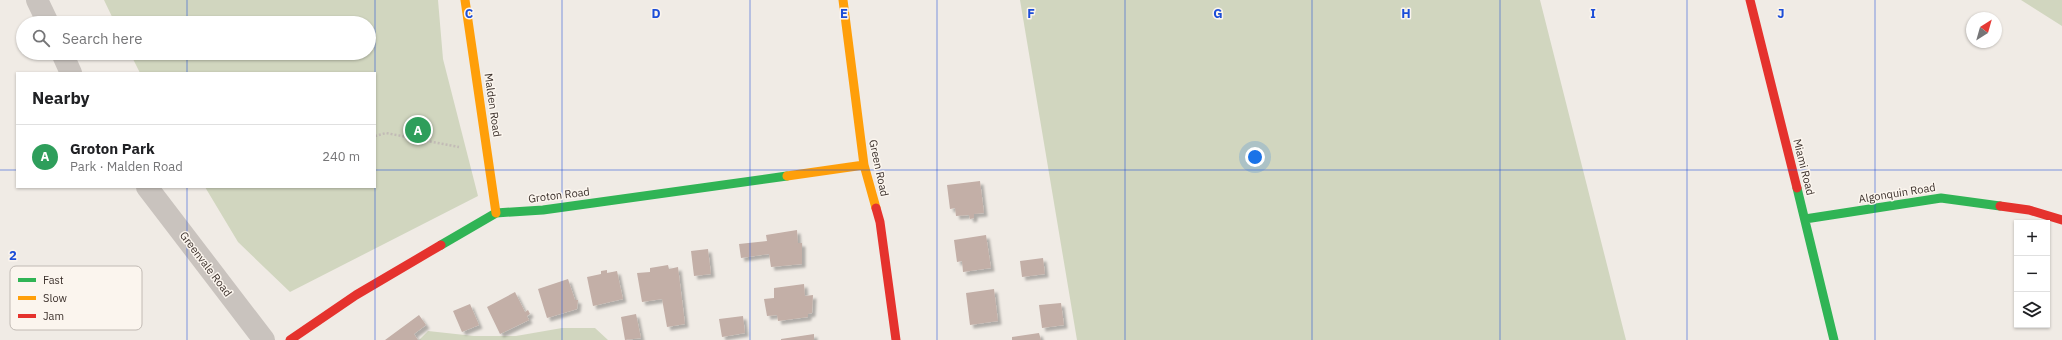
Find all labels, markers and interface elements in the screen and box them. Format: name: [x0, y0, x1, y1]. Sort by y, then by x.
text: C: [465, 5, 474, 22]
text: D: [651, 5, 661, 22]
text: E: [840, 5, 848, 22]
text: F: [1027, 5, 1035, 22]
text: G: [1213, 5, 1223, 22]
text: H: [1401, 5, 1411, 22]
text: I: [1590, 5, 1596, 22]
text: J: [1777, 5, 1785, 22]
north arrow: [1966, 12, 2002, 48]
search box: [16, 16, 376, 60]
icon: search: [30, 27, 52, 49]
text: Search here: [62, 29, 142, 48]
street label: Malden Road: [482, 72, 504, 138]
text: Nearby: [32, 87, 90, 109]
pin: A: [405, 115, 431, 145]
street label: Miami Road: [1790, 137, 1818, 197]
street label: Green Road: [866, 138, 892, 198]
text: Groton Park: [70, 139, 155, 158]
your location: [1245, 147, 1265, 167]
text: A: [41, 148, 49, 165]
text: 240 m: [322, 148, 360, 165]
text: Park · Malden Road: [70, 158, 183, 175]
street label: Algonquin Road: [1858, 180, 1936, 206]
street label: Groton Road: [527, 184, 591, 206]
map controls: [2014, 220, 2050, 328]
button: +: [2014, 220, 2050, 256]
street label: Greenvale Road: [177, 229, 235, 299]
text: 2: [9, 247, 17, 264]
button: −: [2014, 256, 2050, 292]
legend: [10, 266, 142, 330]
text: Fast: [43, 273, 64, 287]
text: Slow: [43, 291, 67, 305]
button: layers: [2014, 292, 2050, 328]
text: Jam: [43, 309, 64, 323]

